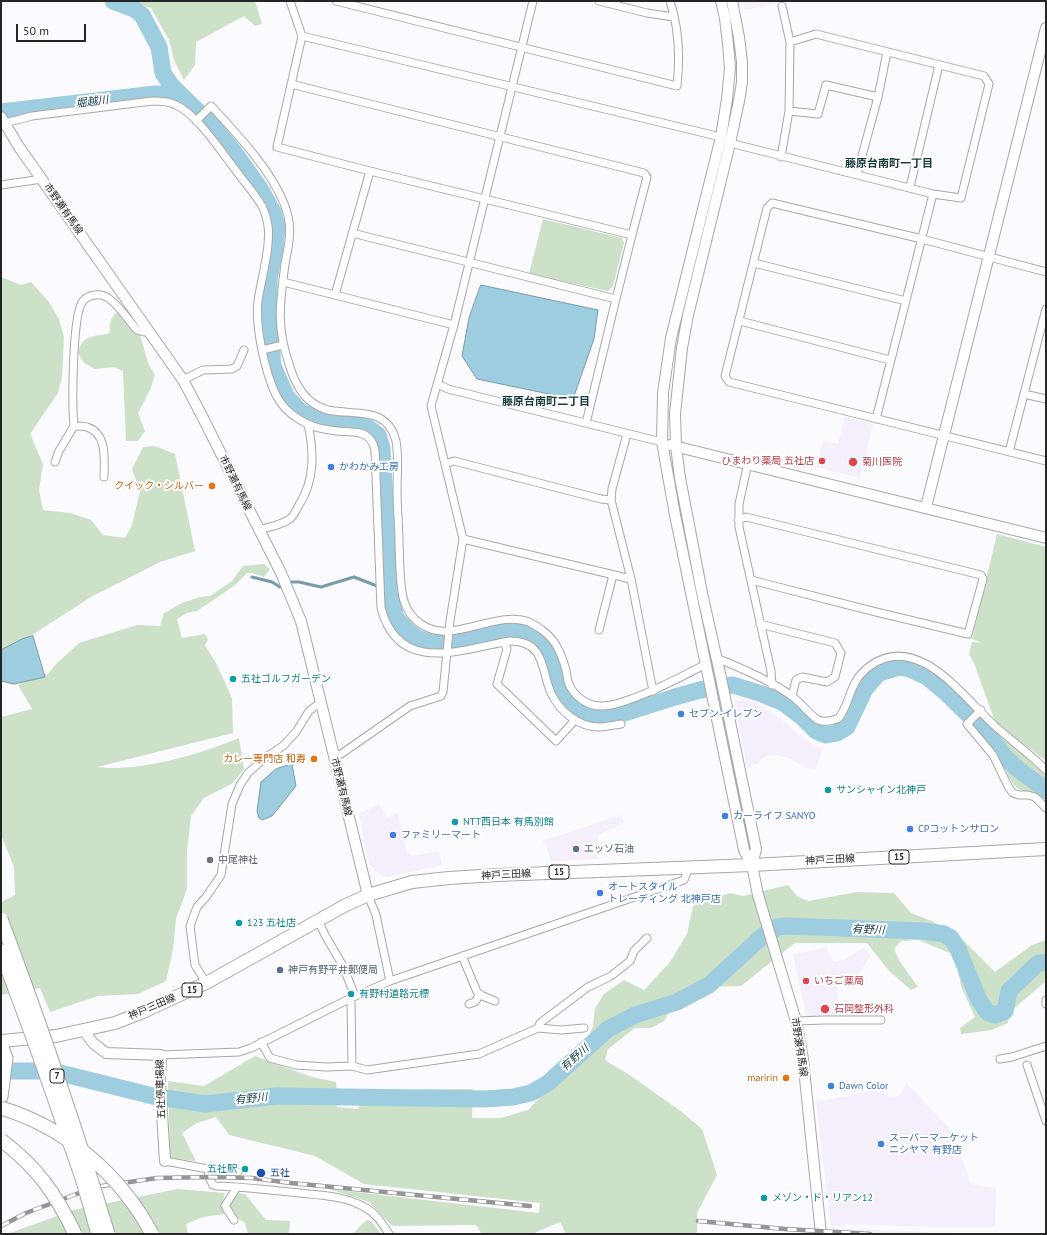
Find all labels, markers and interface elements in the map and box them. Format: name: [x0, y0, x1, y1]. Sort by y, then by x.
scale bar: [18, 16, 88, 42]
text: 50 m: [23, 23, 49, 38]
water label: 堀越川: [75, 93, 109, 111]
district label: 藤原台南町一丁目: [845, 157, 933, 171]
street label: 市野瀬有馬線: [41, 181, 85, 237]
district label: 藤原台南町二丁目: [502, 395, 590, 409]
street label: 市野瀬有馬線: [216, 453, 254, 513]
place label: ひまわり薬局 五社店: [721, 455, 814, 467]
marker: ひまわり薬局 五社店: [817, 456, 827, 466]
marker: 菊川医院: [847, 456, 859, 468]
place label: 菊川医院: [862, 456, 902, 468]
place label: かわかみ工房: [339, 461, 399, 473]
marker: かわかみ工房: [326, 462, 336, 472]
place label: クイック・シルバー: [114, 480, 204, 492]
marker: クイック・シルバー: [207, 481, 217, 491]
place label: 五社ゴルフガーデン: [241, 673, 331, 685]
marker: 五社ゴルフガーデン: [228, 674, 238, 684]
place label: セブン-イレブン: [689, 708, 763, 720]
marker: セブン-イレブン: [676, 709, 686, 719]
place label: カレー専門店 和寿: [223, 753, 306, 765]
marker: カレー専門店 和寿: [309, 754, 319, 764]
street label: 市野瀬有馬線: [328, 756, 354, 818]
place label: サンシャイン北神戸: [836, 784, 926, 796]
marker: サンシャイン北神戸: [823, 785, 833, 795]
place label: カーライフ SANYO: [733, 810, 816, 822]
marker: カーライフ SANYO: [720, 811, 730, 821]
place label: NTT西日本 有馬別館: [463, 816, 554, 828]
marker: NTT西日本 有馬別館: [450, 817, 460, 827]
place label: CPコットンサロン: [918, 823, 999, 835]
marker: CPコットンサロン: [905, 824, 915, 834]
place label: ファミリーマート: [401, 829, 481, 841]
marker: ファミリーマート: [388, 830, 398, 840]
place label: エッソ石油: [584, 843, 634, 855]
marker: エッソ石油: [571, 844, 581, 854]
road number: 15: [889, 850, 909, 864]
street label: 神戸三田線: [805, 853, 855, 867]
place label: 中尾神社: [218, 854, 258, 866]
marker: 中尾神社: [205, 855, 215, 865]
road number: 15: [549, 865, 569, 879]
street label: 神戸三田線: [481, 868, 531, 882]
place label: オートスタイル トレーディング 北神戸店: [608, 881, 721, 904]
marker: オートスタイル トレーディング 北神戸店: [595, 888, 605, 898]
place label: 123 五社店: [247, 917, 296, 929]
marker: 123 五社店: [234, 918, 244, 928]
water label: 有野川: [851, 923, 885, 937]
place label: 神戸有野平井郵便局: [288, 964, 378, 976]
marker: 神戸有野平井郵便局: [275, 965, 285, 975]
place label: いちご薬局: [814, 975, 864, 987]
marker: いちご薬局: [801, 976, 811, 986]
road number: 15: [182, 983, 202, 997]
place label: 有野村道路元標: [359, 988, 429, 1000]
marker: 有野村道路元標: [346, 989, 356, 999]
street label: 神戸三田線: [127, 992, 177, 1022]
marker: 石岡整形外科: [819, 1003, 831, 1015]
place label: 石岡整形外科: [834, 1003, 894, 1015]
street label: 市野瀬有馬線: [788, 1016, 810, 1078]
water label: 有野川: [558, 1042, 592, 1074]
street label: 五社停車場線: [154, 1059, 168, 1119]
road number: 7: [50, 1069, 64, 1083]
place label: maririn: [747, 1072, 778, 1084]
marker: maririn: [781, 1073, 791, 1083]
place label: Dawn Color: [839, 1080, 888, 1092]
marker: Dawn Color: [826, 1081, 836, 1091]
water label: 有野川: [234, 1091, 268, 1107]
place label: スーパーマーケット ニシヤマ 有野店: [889, 1132, 979, 1156]
marker: スーパーマーケット ニシヤマ 有野店: [876, 1139, 886, 1149]
place label: 五社駅: [207, 1163, 237, 1175]
marker: 五社駅: [240, 1164, 250, 1174]
marker: 五社: [255, 1167, 267, 1179]
place label: 五社: [270, 1167, 290, 1179]
place label: メゾン・ド・リアン12: [772, 1192, 873, 1204]
marker: メゾン・ド・リアン12: [759, 1193, 769, 1203]

